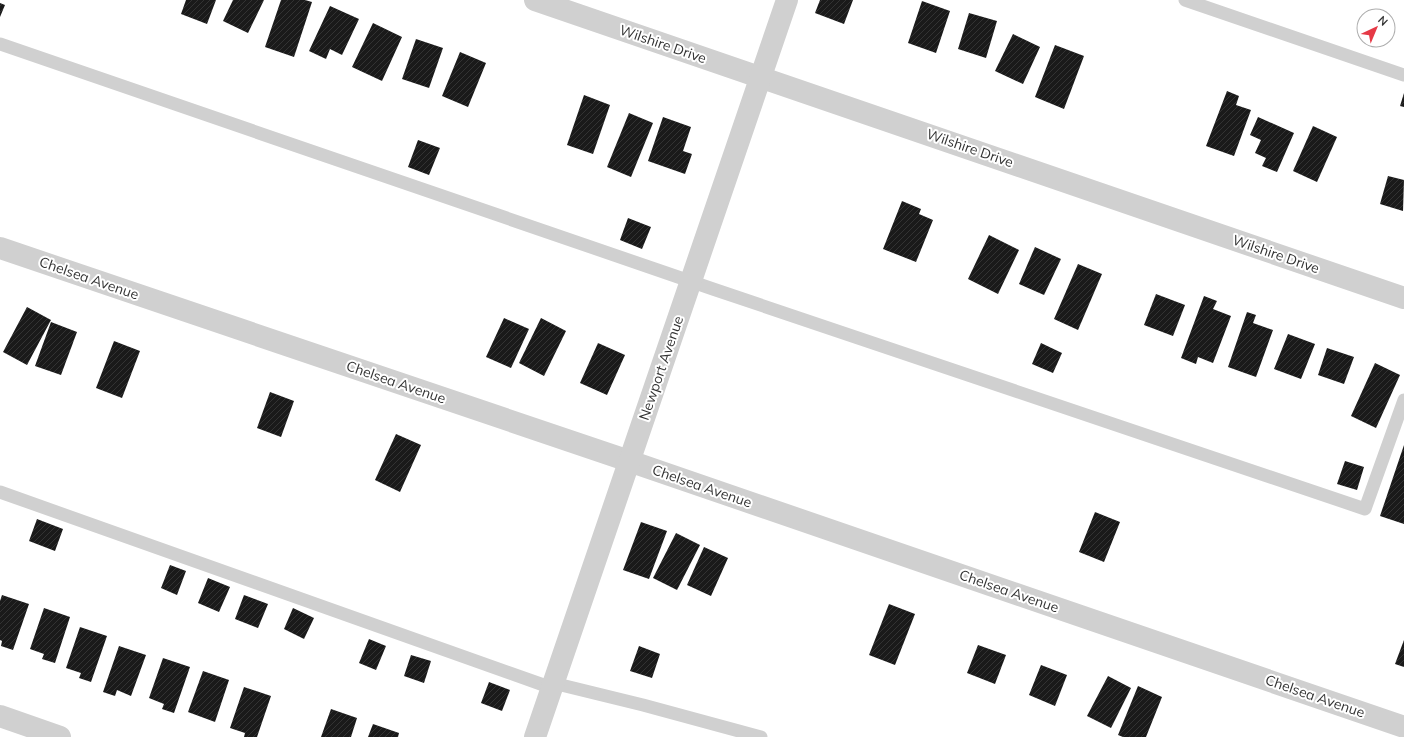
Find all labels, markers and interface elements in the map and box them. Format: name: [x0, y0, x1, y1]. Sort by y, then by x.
north arrow: [1356, 8, 1396, 48]
text: N: [1375, 13, 1391, 29]
street label: Wilshire Drive: [617, 21, 709, 67]
street label: Wilshire Drive: [924, 125, 1016, 171]
street label: Wilshire Drive: [1230, 231, 1322, 277]
street label: Chelsea Avenue: [37, 253, 141, 303]
street label: Newport Avenue: [635, 313, 687, 423]
street label: Chelsea Avenue: [344, 357, 448, 407]
street label: Chelsea Avenue: [650, 461, 754, 511]
street label: Chelsea Avenue: [957, 566, 1061, 616]
street label: Chelsea Avenue: [1263, 671, 1367, 721]

